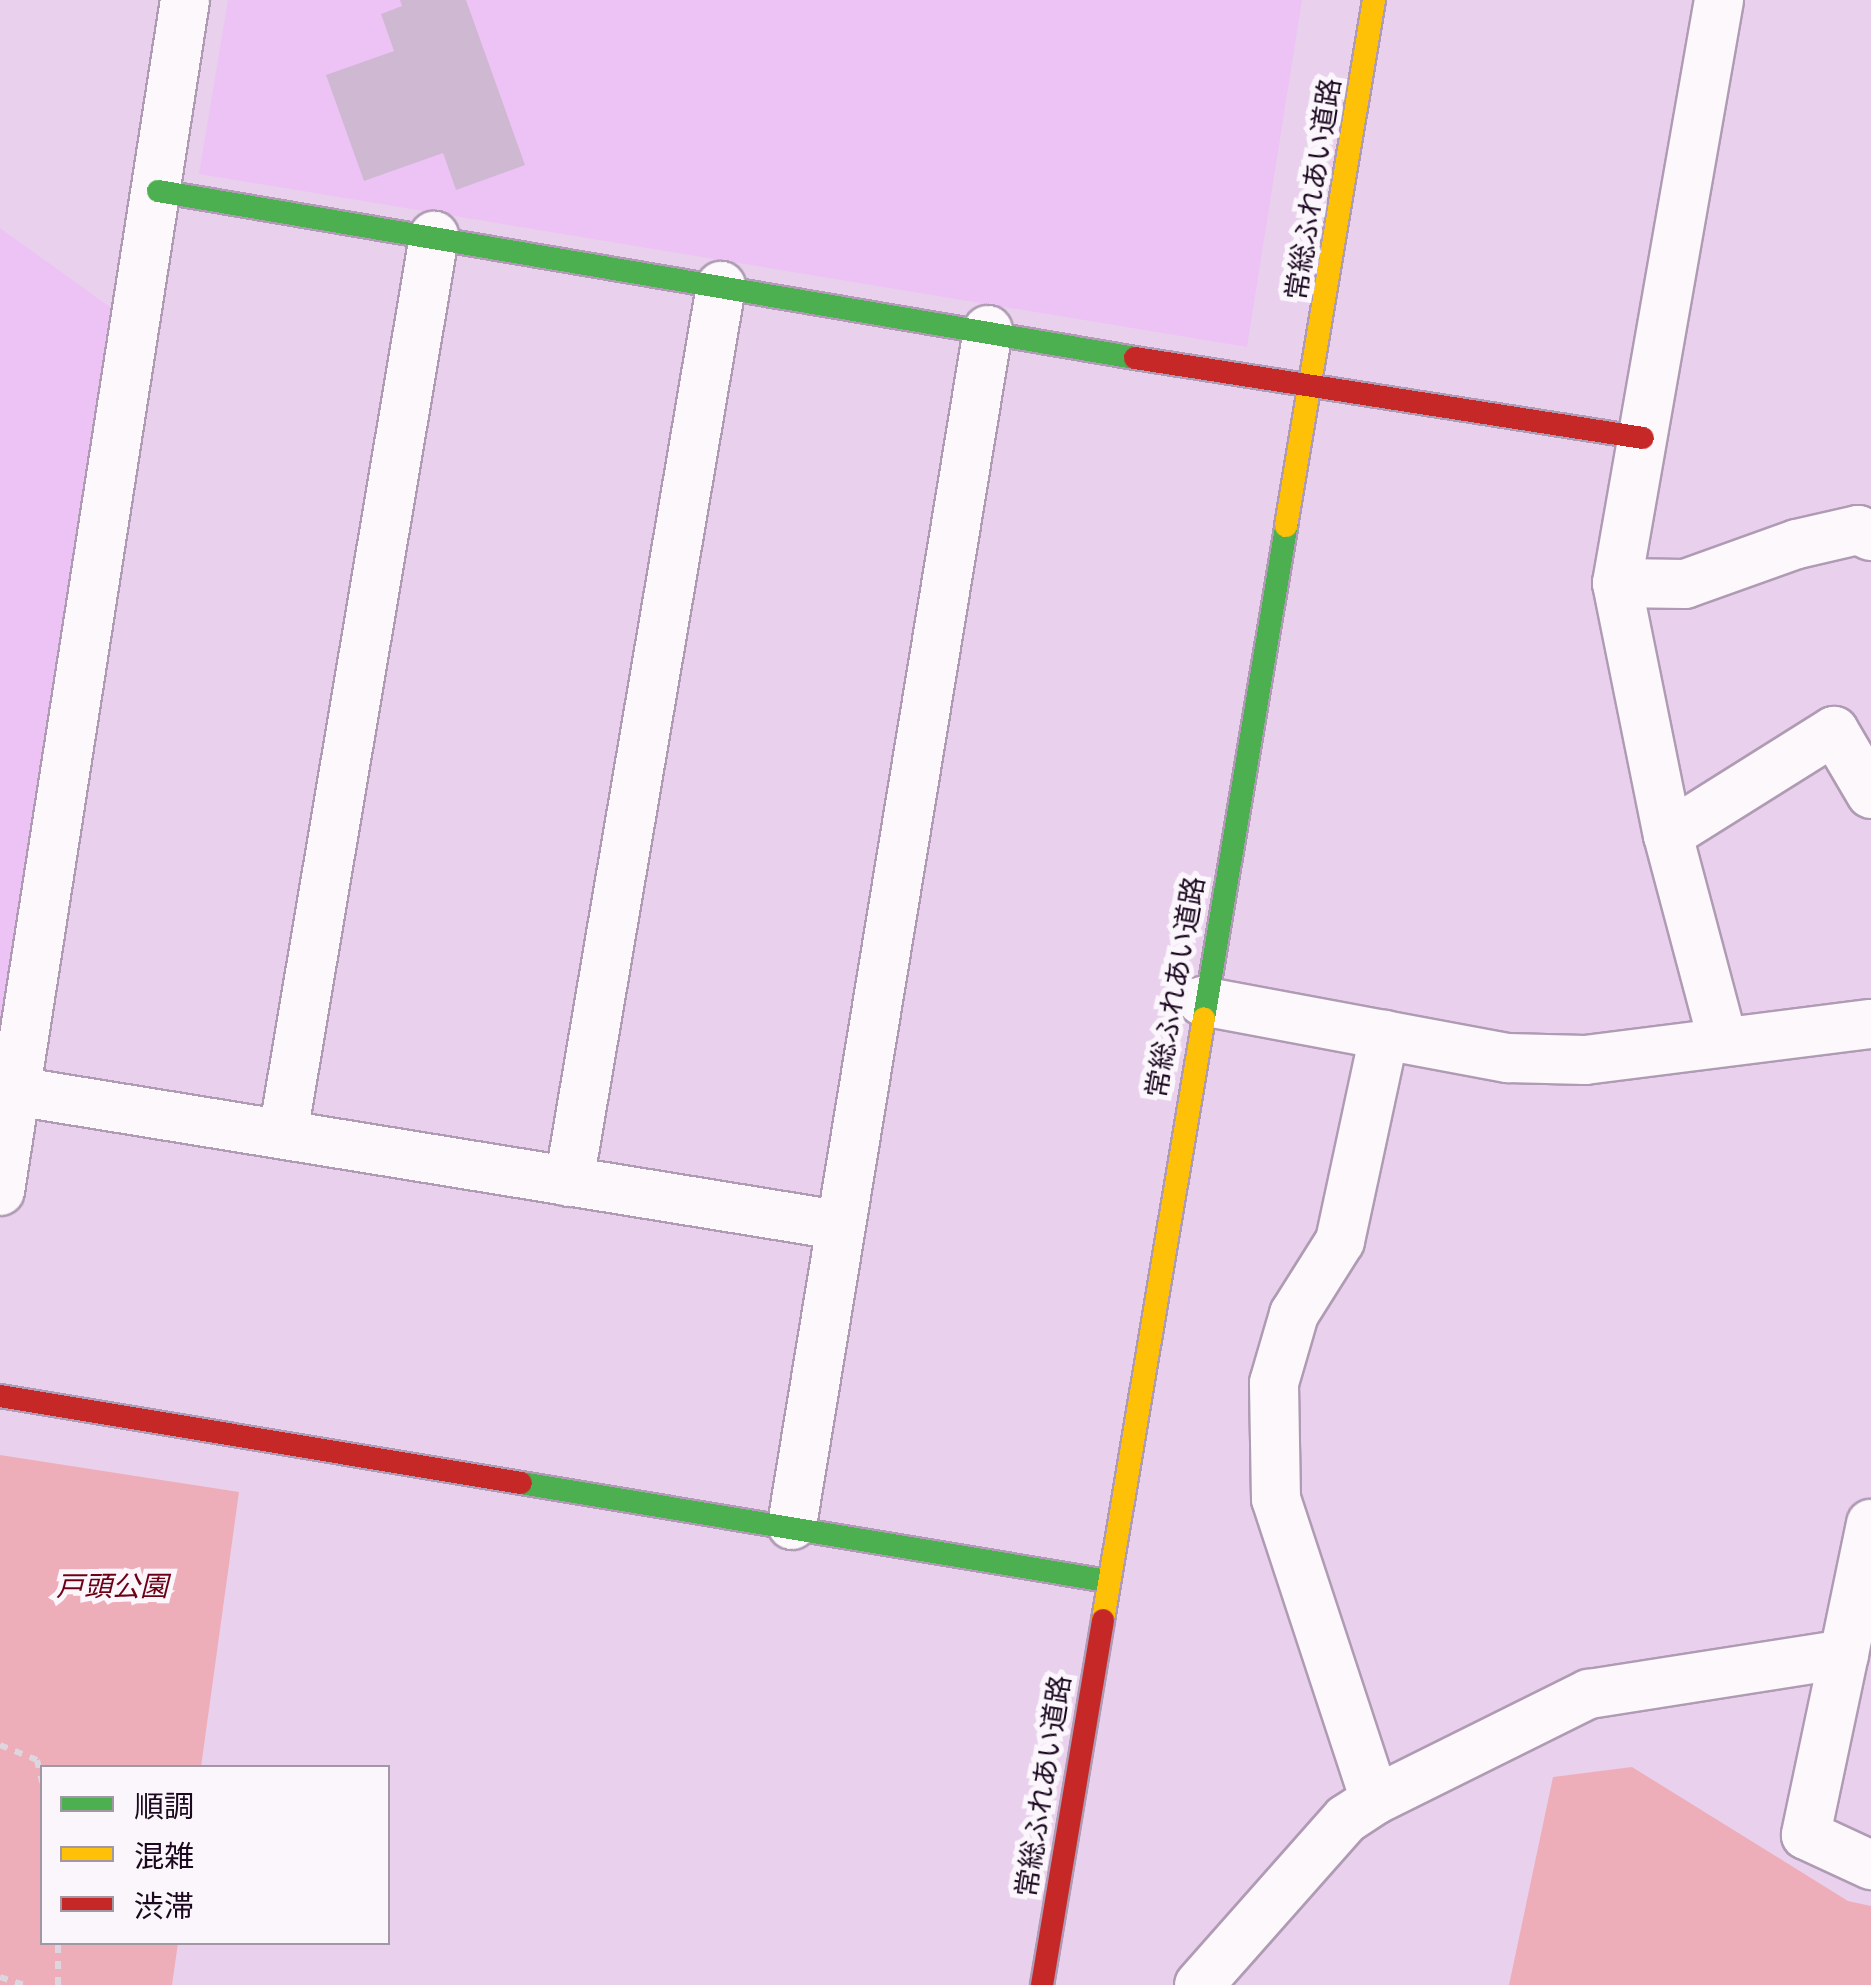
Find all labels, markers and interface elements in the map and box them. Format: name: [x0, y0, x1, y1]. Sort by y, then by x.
street label: 常総ふれあい道路: [1279, 76, 1347, 302]
street label: 常総ふれあい道路: [1139, 874, 1211, 1100]
park label: 戸頭公園: [56, 1569, 168, 1603]
street label: 常総ふれあい道路: [1009, 1673, 1077, 1899]
legend: [40, 1765, 390, 1945]
text: 順調: [134, 1787, 194, 1825]
text: 混雑: [134, 1837, 194, 1875]
text: 渋滞: [134, 1887, 194, 1925]

